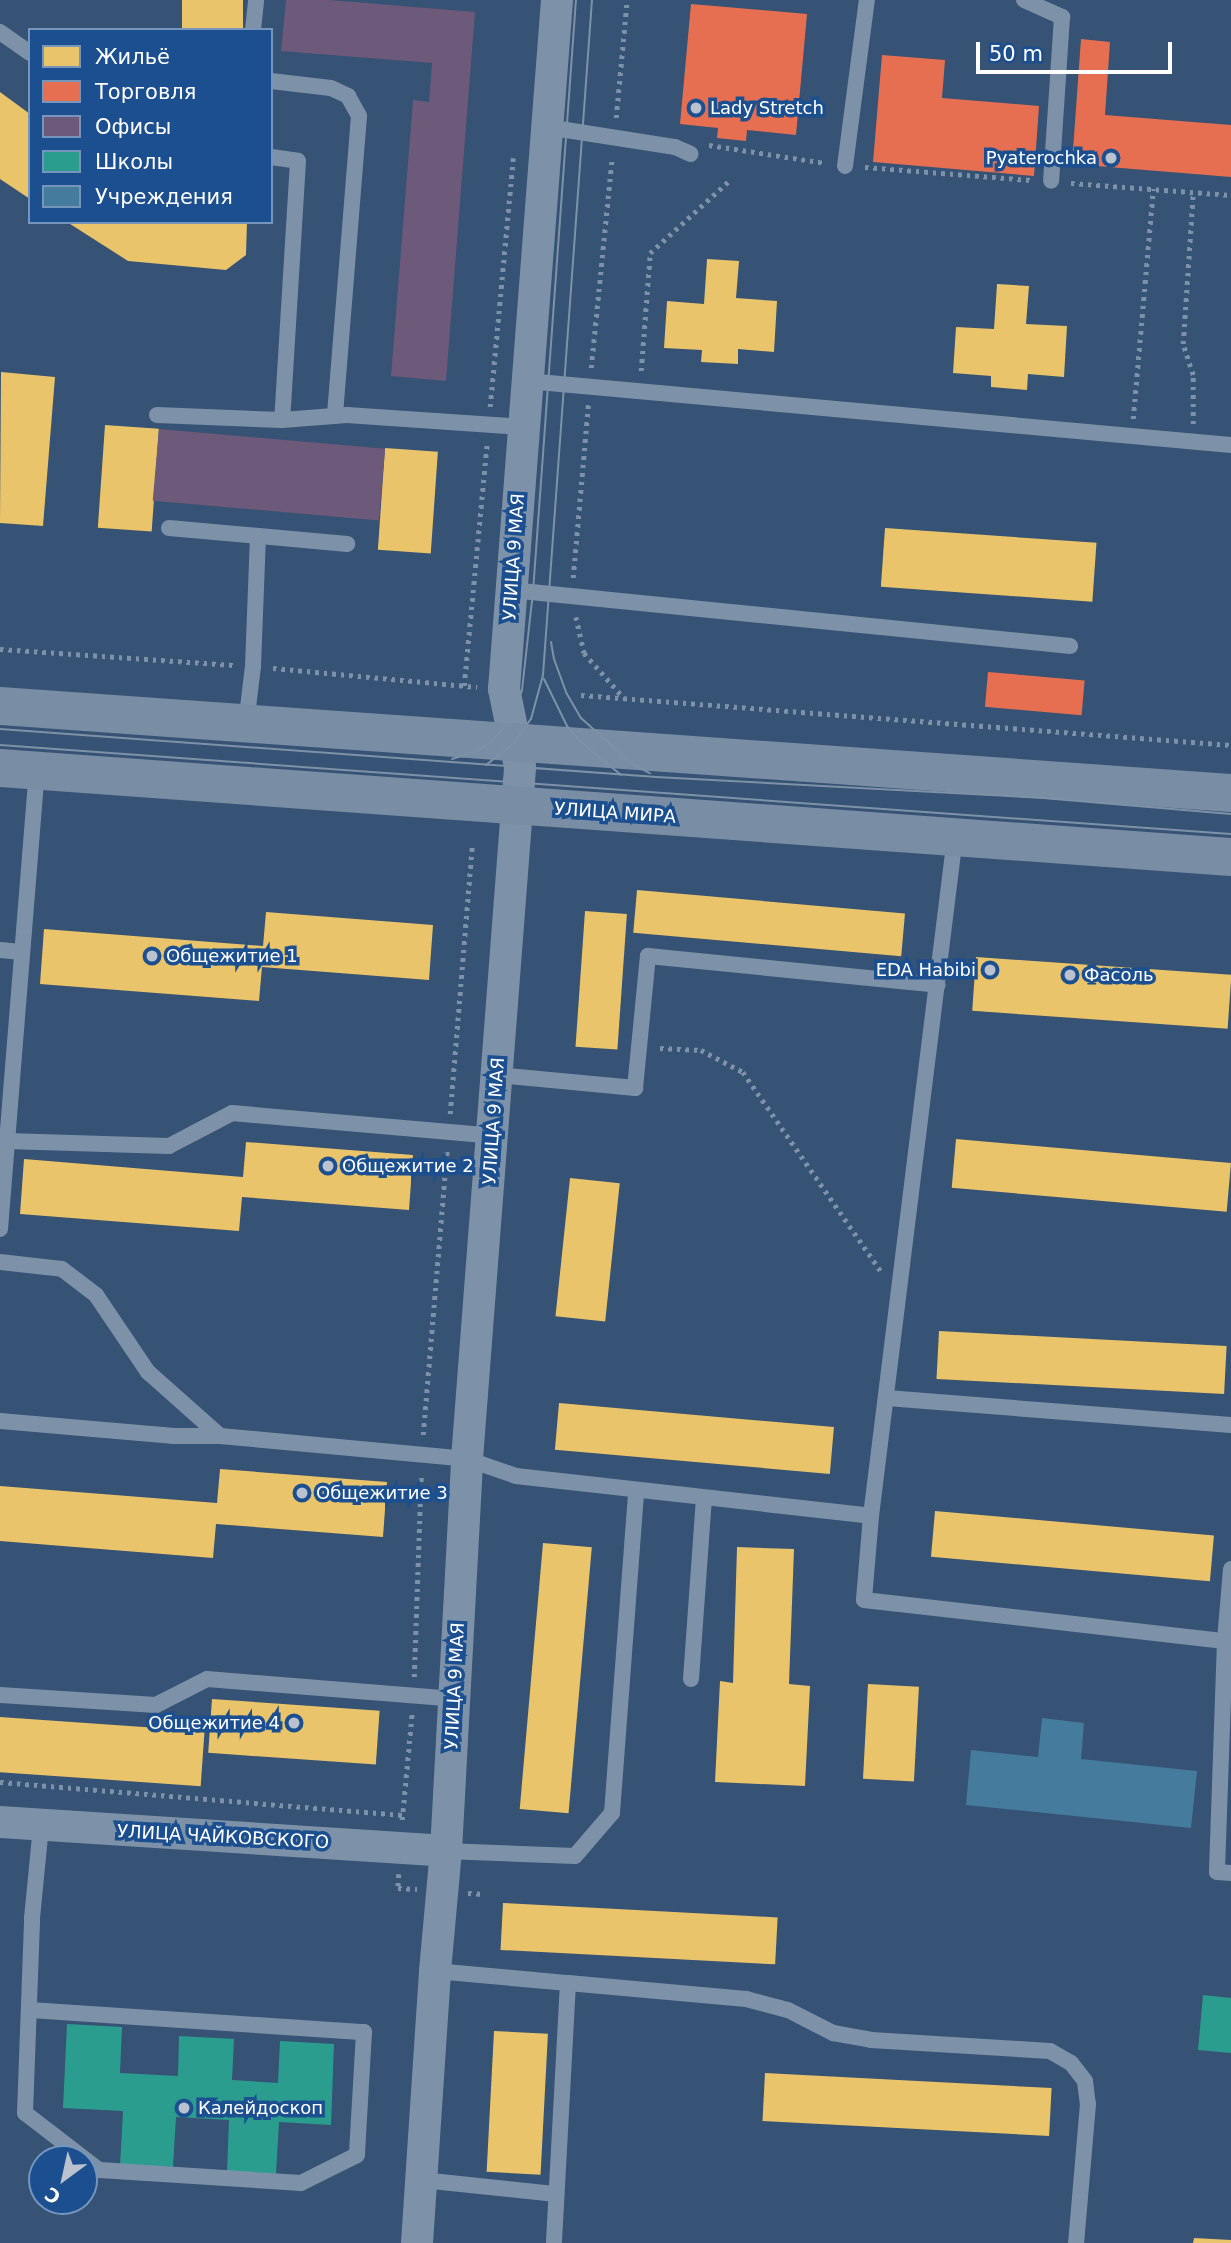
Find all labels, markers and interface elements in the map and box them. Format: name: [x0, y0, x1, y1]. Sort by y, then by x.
legend: [28, 28, 273, 224]
scale bar: [979, 28, 1175, 72]
text: 50 m: [989, 42, 1043, 66]
text: Жильё: [95, 45, 170, 69]
text: Торговля: [95, 80, 196, 104]
place label: Lady Stretch: [710, 97, 824, 119]
marker: Lady Stretch: [688, 100, 704, 116]
text: Офисы: [95, 115, 171, 139]
place label: Pyaterochka: [986, 147, 1097, 169]
text: Школы: [95, 150, 173, 174]
marker: Pyaterochka: [1103, 150, 1119, 166]
text: Учреждения: [95, 185, 233, 209]
street label: УЛИЦА 9 МАЯ: [499, 493, 529, 621]
street label: УЛИЦА МИРА: [553, 798, 677, 828]
place label: Общежитие 1: [166, 945, 298, 967]
marker: Общежитие 1: [144, 948, 160, 964]
place label: EDA Habibi: [876, 959, 976, 981]
marker: EDA Habibi: [982, 962, 998, 978]
place label: Фасоль: [1084, 964, 1154, 986]
marker: Фасоль: [1062, 967, 1078, 983]
street label: УЛИЦА 9 МАЯ: [479, 1057, 509, 1185]
place label: Общежитие 2: [342, 1155, 474, 1177]
marker: Общежитие 2: [320, 1158, 336, 1174]
place label: Общежитие 3: [316, 1482, 448, 1504]
marker: Общежитие 3: [294, 1485, 310, 1501]
street label: УЛИЦА 9 МАЯ: [441, 1622, 469, 1750]
place label: Общежитие 4: [148, 1712, 280, 1734]
marker: Общежитие 4: [286, 1715, 302, 1731]
street label: УЛИЦА ЧАЙКОВСКОГО: [117, 1821, 329, 1853]
place label: Калейдоскоп: [198, 2097, 323, 2119]
marker: Калейдоскоп: [176, 2100, 192, 2116]
north arrow: [28, 2145, 98, 2215]
text: С: [41, 2183, 65, 2209]

